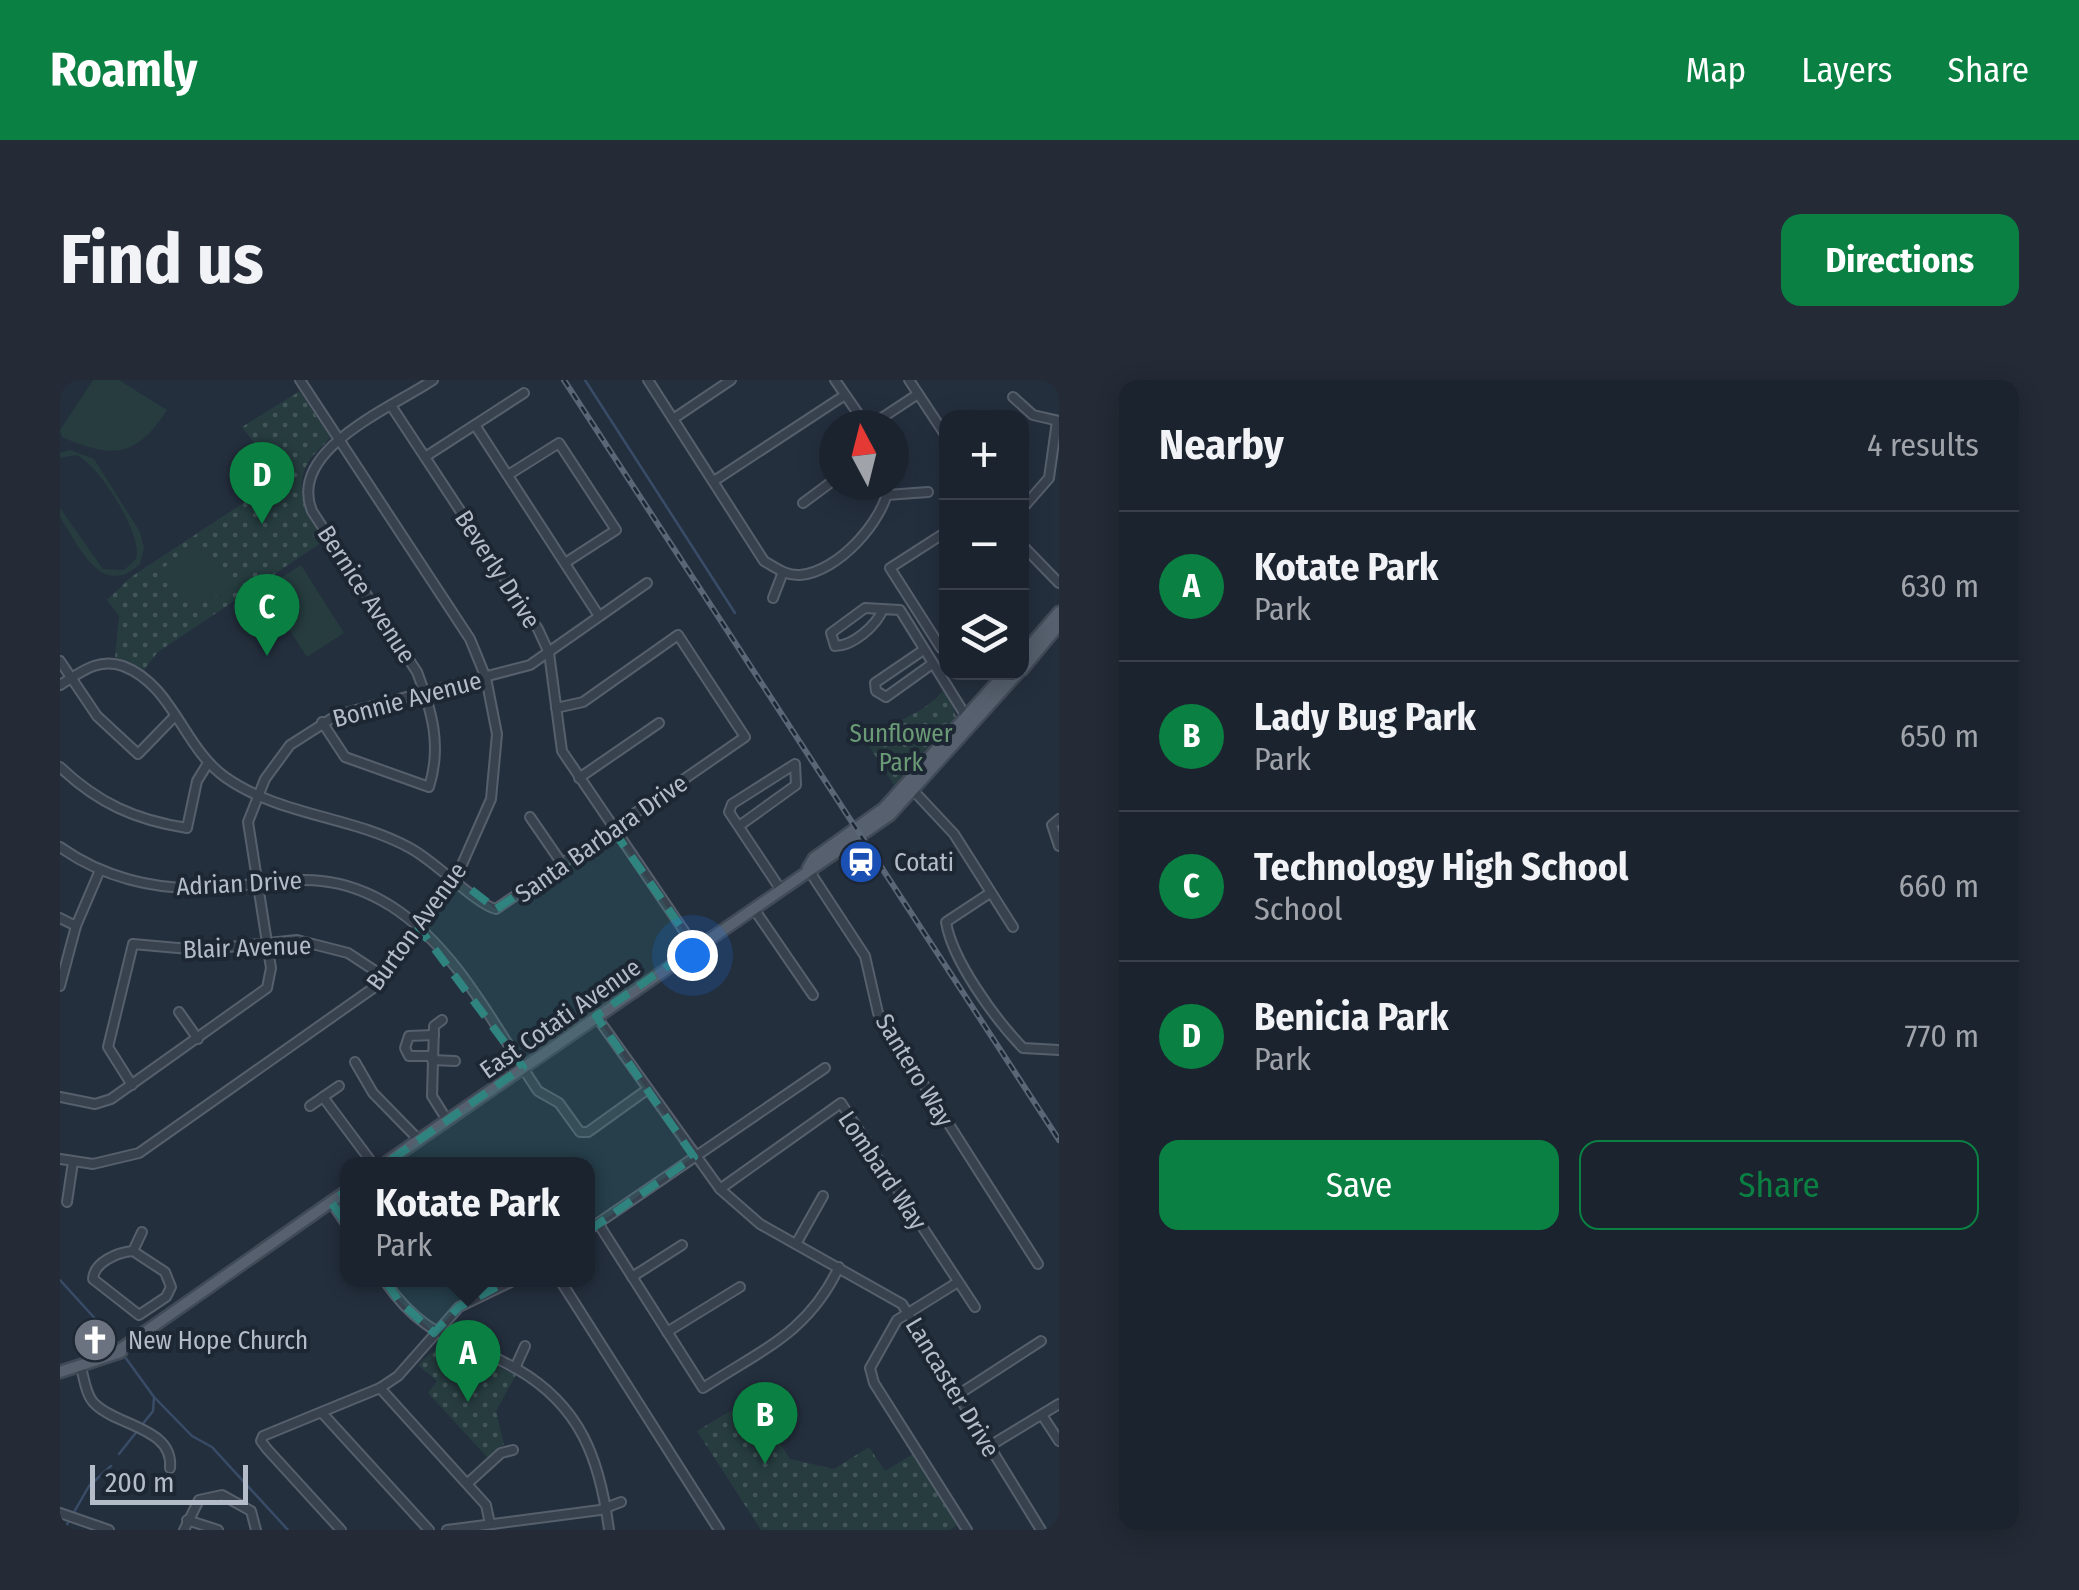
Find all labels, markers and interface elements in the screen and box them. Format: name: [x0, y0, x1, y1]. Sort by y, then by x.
text: Roamly: [50, 41, 197, 99]
text: Map: [1686, 49, 1746, 91]
text: Layers: [1801, 49, 1893, 91]
text: Share: [1948, 49, 2029, 91]
button: Directions: [1781, 214, 2019, 306]
text: Find us: [60, 218, 264, 302]
north arrow: [819, 410, 909, 500]
map controls: [939, 410, 1029, 680]
button: +: [939, 410, 1029, 500]
text: Nearby: [1159, 420, 1284, 470]
text: 4 results: [1867, 426, 1979, 464]
pin: D: [230, 442, 294, 524]
button: −: [939, 500, 1029, 590]
street label: Beverly Drive: [448, 505, 546, 634]
street label: Bernice Avenue: [311, 520, 422, 669]
text: Kotate Park: [1254, 544, 1438, 590]
text: A: [1183, 567, 1200, 605]
text: 630 m: [1900, 567, 1979, 605]
pin: C: [234, 574, 300, 656]
button: layers: [939, 590, 1029, 680]
text: Park: [1254, 590, 1311, 628]
street label: Bonnie Avenue: [330, 666, 485, 734]
text: Lady Bug Park: [1254, 694, 1476, 740]
text: B: [1183, 717, 1200, 755]
text: 650 m: [1900, 717, 1979, 755]
park label: Sunflower Park: [850, 719, 953, 778]
text: Park: [1254, 740, 1311, 778]
street label: Santa Barbara Drive: [510, 768, 693, 909]
station icon: Cotati: [838, 839, 884, 885]
text: Technology High School: [1254, 844, 1628, 890]
place label: Cotati: [894, 848, 954, 878]
street label: Burton Avenue: [360, 857, 473, 996]
street label: Adrian Drive: [175, 866, 303, 902]
text: C: [1183, 867, 1200, 905]
text: 660 m: [1898, 867, 1979, 905]
text: School: [1254, 890, 1343, 928]
your location: [667, 930, 718, 981]
street label: Blair Avenue: [182, 931, 312, 965]
street label: East Cotati Avenue: [474, 952, 647, 1085]
text: Benicia Park: [1254, 994, 1449, 1040]
street label: Santero Way: [869, 1009, 959, 1132]
text: D: [1182, 1017, 1201, 1055]
text: 770 m: [1905, 1017, 1979, 1055]
text: Park: [1254, 1040, 1311, 1078]
street label: Lombard Way: [832, 1106, 933, 1236]
button: Save: [1159, 1140, 1559, 1230]
button: Share: [1579, 1140, 1979, 1230]
popup: [340, 1157, 595, 1287]
text: Kotate Park: [375, 1180, 560, 1226]
text: Park: [375, 1226, 432, 1264]
street label: Lancaster Drive: [899, 1312, 1005, 1463]
church icon: New Hope Church: [72, 1317, 118, 1363]
pin: A: [436, 1320, 500, 1402]
place label: New Hope Church: [128, 1326, 308, 1356]
pin: B: [732, 1382, 798, 1464]
scale bar: [90, 1460, 248, 1504]
text: 200 m: [105, 1466, 175, 1499]

